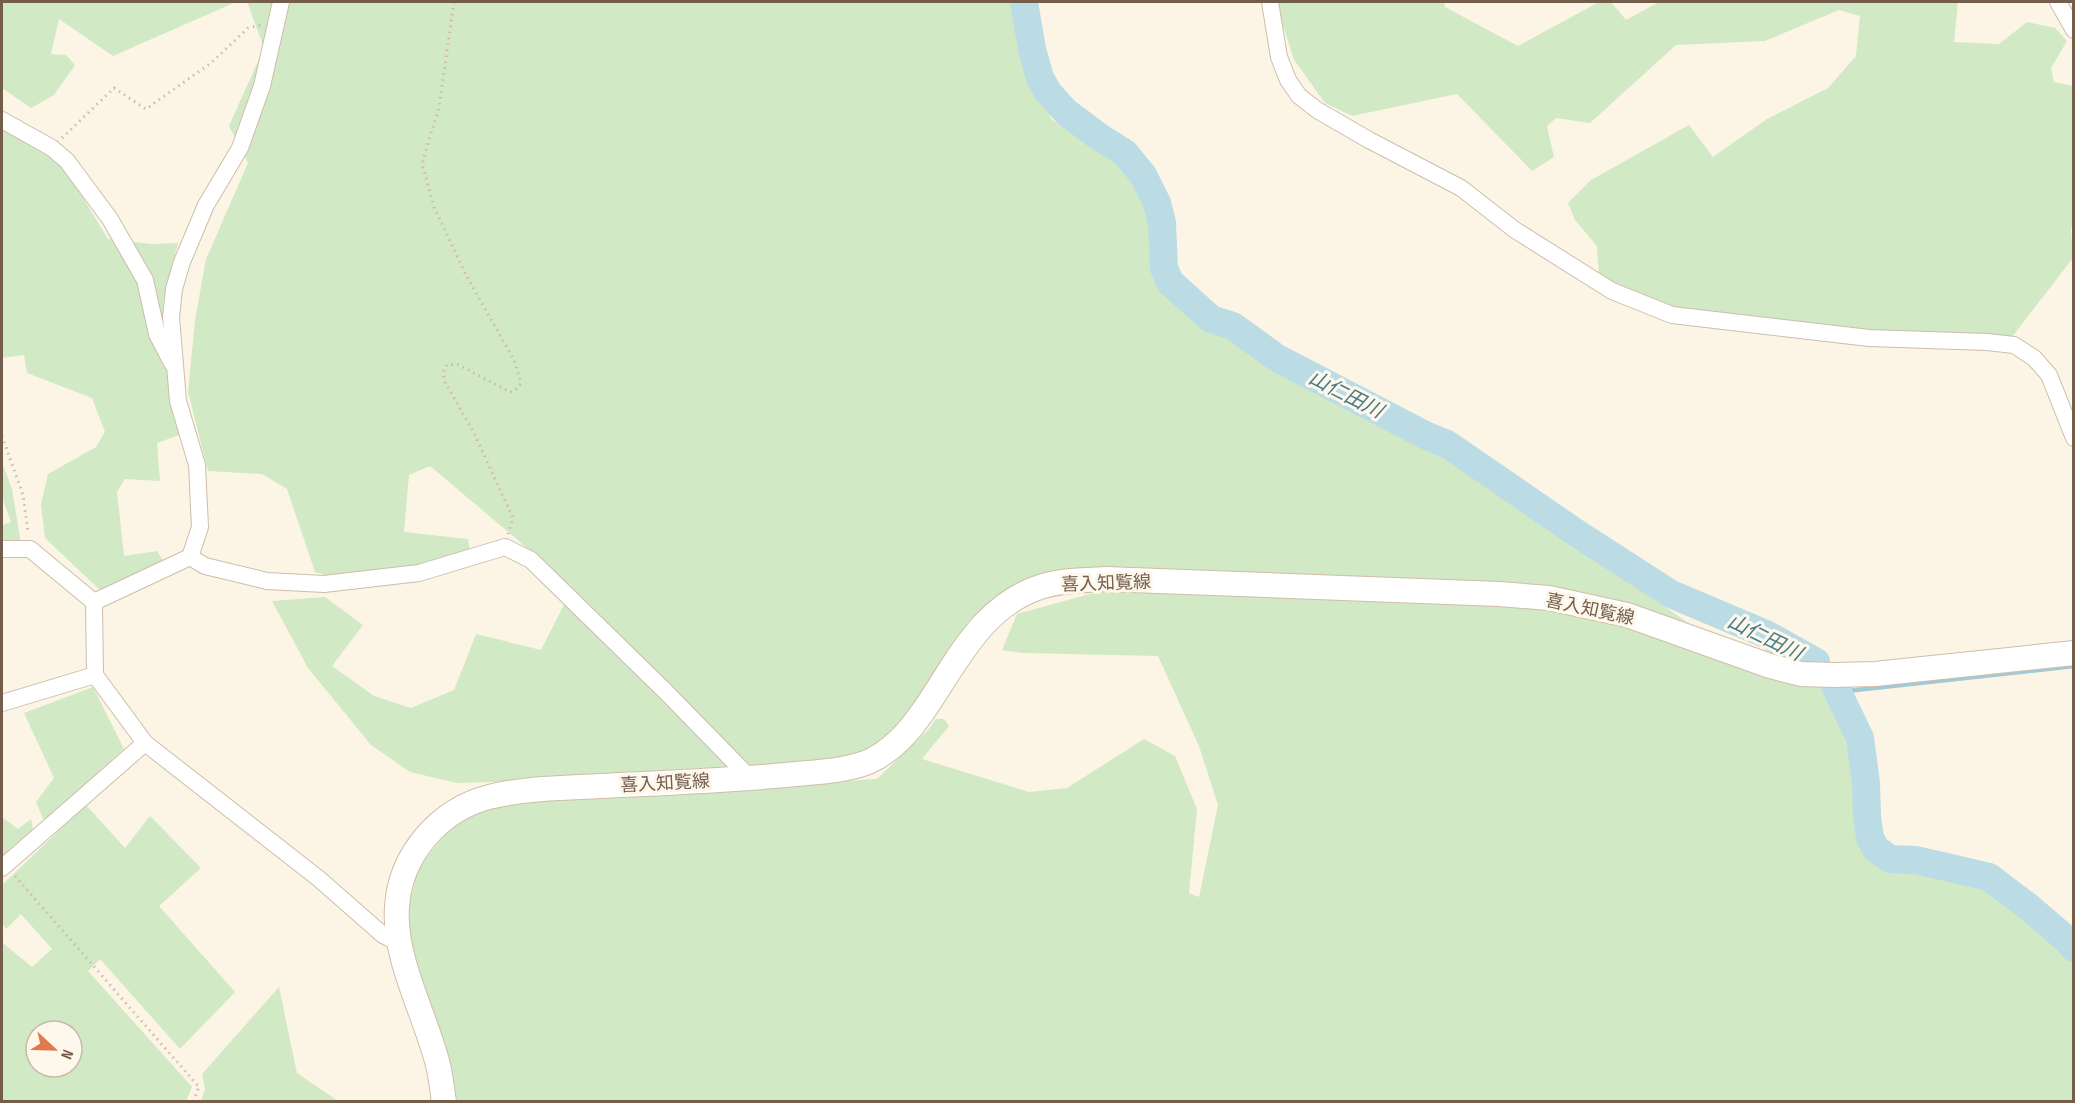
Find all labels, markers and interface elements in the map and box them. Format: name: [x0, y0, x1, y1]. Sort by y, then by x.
water label: 山仁田川: [1304, 366, 1388, 425]
street label: 喜入知覧線: [1061, 571, 1151, 596]
street label: 喜入知覧線: [1544, 590, 1636, 629]
water label: 山仁田川: [1723, 610, 1808, 667]
street label: 喜入知覧線: [620, 771, 711, 796]
north arrow: [24, 1019, 84, 1079]
text: N: [56, 1047, 77, 1062]

